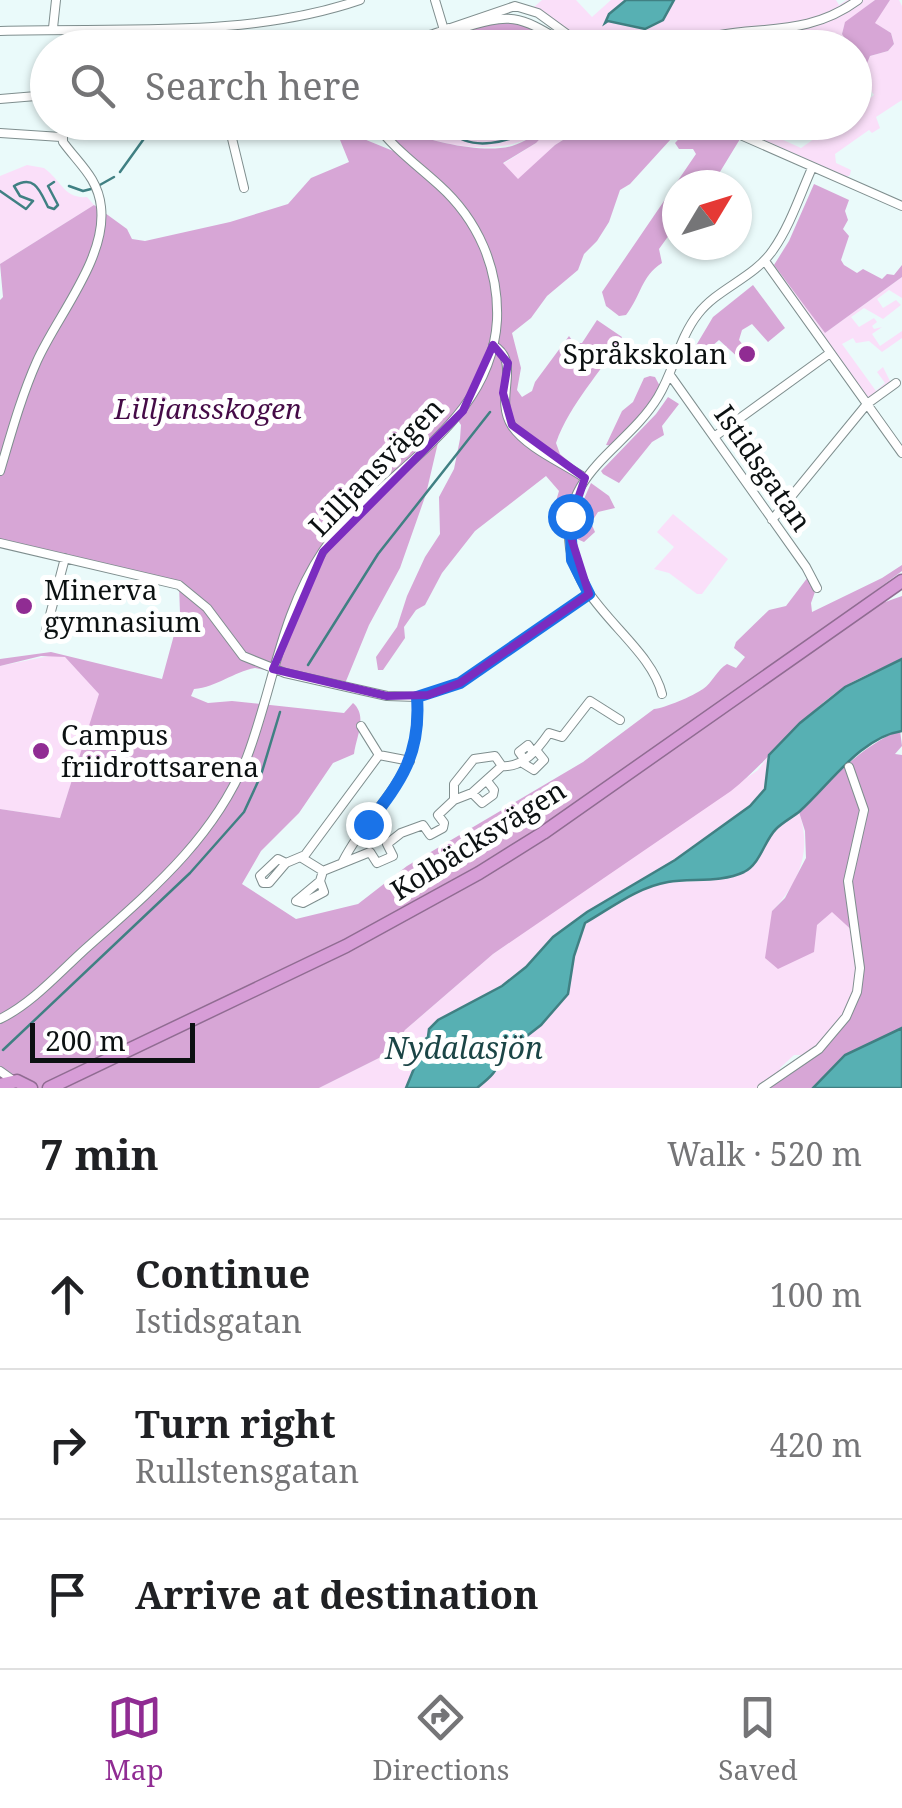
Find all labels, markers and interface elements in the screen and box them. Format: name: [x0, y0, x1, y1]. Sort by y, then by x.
search box: [30, 30, 872, 140]
icon: search: [65, 58, 120, 113]
text: Search here: [145, 59, 361, 111]
north arrow: [662, 170, 752, 260]
place label: Språkskolan: [563, 334, 727, 372]
marker: Språkskolan: [736, 343, 758, 365]
park label: Lilljansskogen: [113, 389, 302, 427]
street label: Lilljansvägen: [300, 389, 451, 544]
street label: Istidsgatan: [706, 397, 821, 538]
route start: [548, 494, 594, 540]
place label: Minerva gymnasium: [44, 570, 201, 640]
marker: Minerva gymnasium: [13, 595, 35, 617]
place label: Campus friidrottsarena: [61, 715, 259, 785]
marker: Campus friidrottsarena: [30, 740, 52, 762]
street label: Kolbäcksvägen: [383, 770, 572, 908]
route end: [346, 802, 392, 848]
scale bar: [30, 1018, 195, 1062]
text: 200 m: [45, 1021, 126, 1059]
water label: Nydalasjön: [384, 1027, 543, 1068]
text: 7 min: [40, 1125, 159, 1182]
text: Walk · 520 m: [667, 1132, 862, 1175]
text: Continue: [135, 1247, 310, 1299]
icon: ahead: [40, 1267, 95, 1322]
text: 100 m: [770, 1273, 862, 1316]
text: Istidsgatan: [135, 1299, 302, 1342]
text: Turn right: [135, 1397, 336, 1449]
icon: right: [40, 1417, 95, 1472]
text: 420 m: [770, 1423, 862, 1466]
text: Rullstensgatan: [135, 1449, 359, 1492]
icon: arrive: [40, 1567, 95, 1622]
text: Arrive at destination: [135, 1568, 539, 1620]
tab: Map: [104, 1690, 164, 1788]
tab: Directions: [372, 1690, 509, 1788]
tab: Saved: [718, 1690, 798, 1788]

